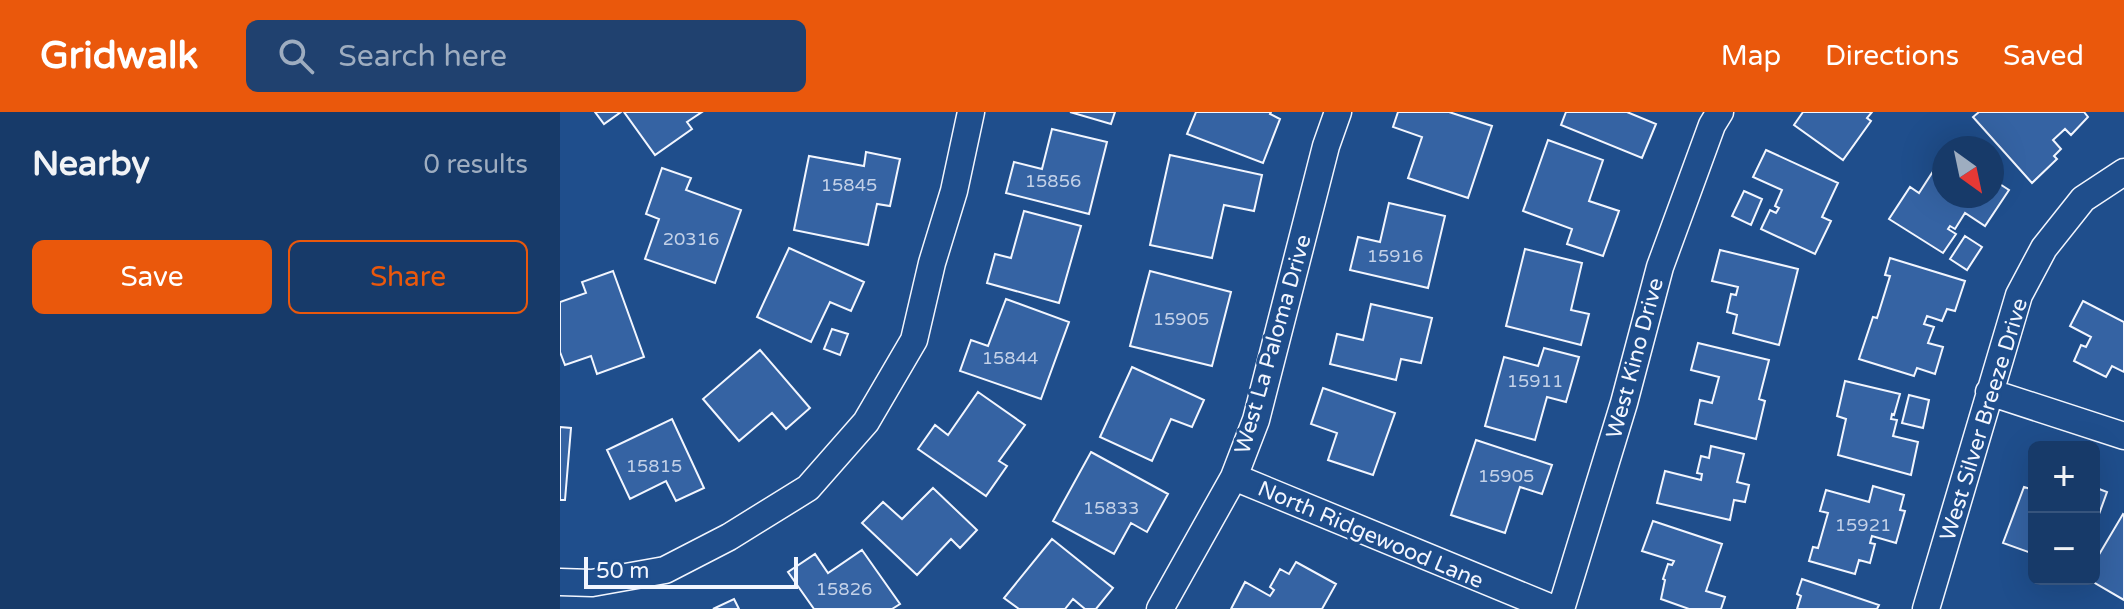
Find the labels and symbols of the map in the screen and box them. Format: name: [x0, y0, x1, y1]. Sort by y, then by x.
north arrow: [1932, 136, 2004, 208]
house number: 15856: [1025, 170, 1081, 192]
house number: 15845: [821, 174, 877, 196]
house number: 20316: [663, 228, 719, 250]
street label: West La Paloma Drive: [1229, 232, 1317, 457]
house number: 15916: [1367, 245, 1423, 267]
street label: West Kino Drive: [1601, 275, 1669, 441]
street label: West Silver Breeze Drive: [1935, 295, 2033, 544]
house number: 15905: [1153, 308, 1209, 330]
house number: 15844: [982, 347, 1038, 369]
house number: 15911: [1507, 370, 1563, 392]
house number: 15815: [626, 455, 682, 477]
house number: 15905: [1478, 465, 1534, 487]
street label: North Ridgewood Lane: [1254, 476, 1487, 594]
house number: 15833: [1083, 497, 1139, 519]
house number: 15921: [1835, 514, 1891, 536]
scale bar: [584, 553, 798, 589]
house number: 15826: [816, 578, 872, 600]

